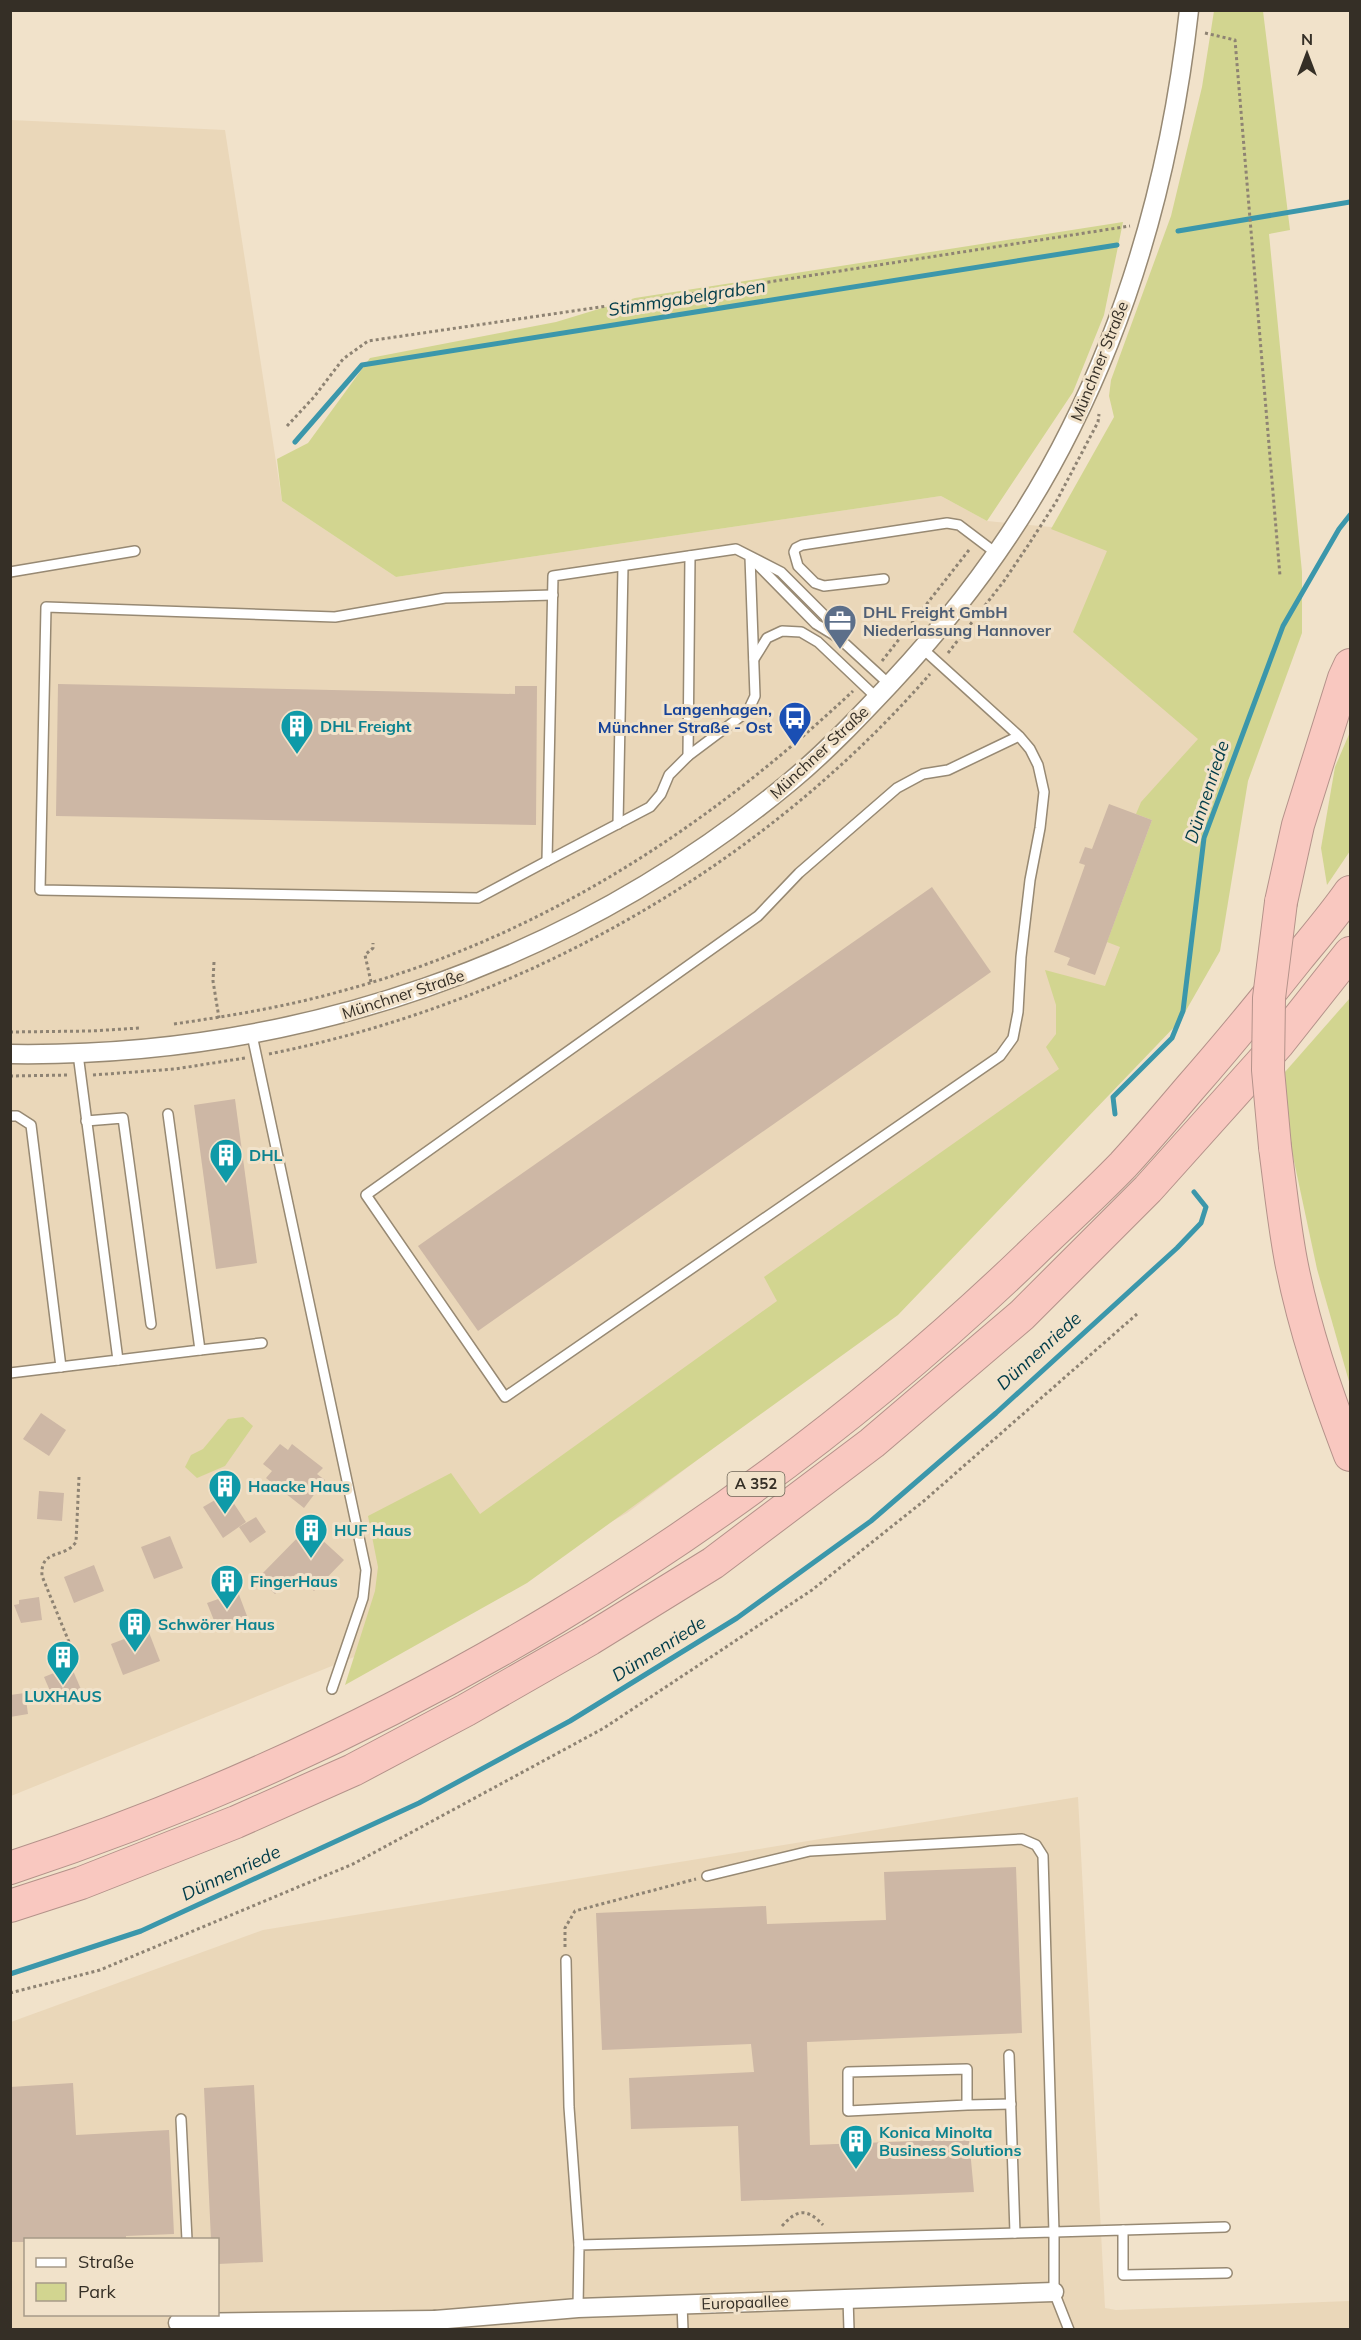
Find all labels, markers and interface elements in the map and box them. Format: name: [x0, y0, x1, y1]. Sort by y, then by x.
north arrow: [1277, 24, 1337, 84]
text: N: [1301, 29, 1313, 49]
water label: Stimmgabelgraben: [607, 274, 767, 321]
street label: Münchner Straße: [1066, 298, 1132, 424]
place label: DHL Freight GmbH Niederlassung Hannover: [863, 602, 1052, 640]
office icon: DHL Freight GmbH Niederlassung Hannover: [822, 603, 858, 650]
place label: Langenhagen, Münchner Straße - Ost: [598, 699, 772, 737]
bus stop icon: Langenhagen, Münchner Straße - Ost: [777, 700, 813, 747]
street label: Münchner Straße: [766, 701, 872, 803]
building icon: DHL Freight: [279, 708, 315, 755]
place label: DHL Freight: [320, 716, 412, 736]
water label: Dünnenriede: [1179, 737, 1234, 846]
street label: Münchner Straße: [339, 965, 467, 1023]
building icon: DHL: [208, 1137, 244, 1184]
place label: DHL: [249, 1145, 283, 1165]
water label: Dünnenriede: [991, 1306, 1086, 1395]
building icon: Haacke Haus: [207, 1468, 243, 1515]
road number: A 352: [728, 1472, 784, 1496]
place label: Haacke Haus: [248, 1476, 350, 1496]
building icon: HUF Haus: [293, 1512, 329, 1559]
place label: HUF Haus: [334, 1520, 412, 1540]
building icon: FingerHaus: [209, 1563, 245, 1610]
place label: FingerHaus: [250, 1571, 338, 1591]
building icon: Schwörer Haus: [117, 1606, 153, 1653]
water label: Dünnenriede: [607, 1611, 710, 1687]
place label: Schwörer Haus: [158, 1614, 275, 1634]
building icon: LUXHAUS: [45, 1639, 81, 1686]
place label: LUXHAUS: [24, 1686, 102, 1706]
water label: Dünnenriede: [178, 1840, 284, 1905]
place label: Konica Minolta Business Solutions: [879, 2122, 1021, 2160]
building icon: Konica Minolta Business Solutions: [838, 2123, 874, 2170]
legend: [24, 2238, 219, 2316]
text: Straße: [78, 2250, 134, 2273]
text: Park: [78, 2280, 117, 2303]
street label: Europaallee: [701, 2290, 789, 2314]

